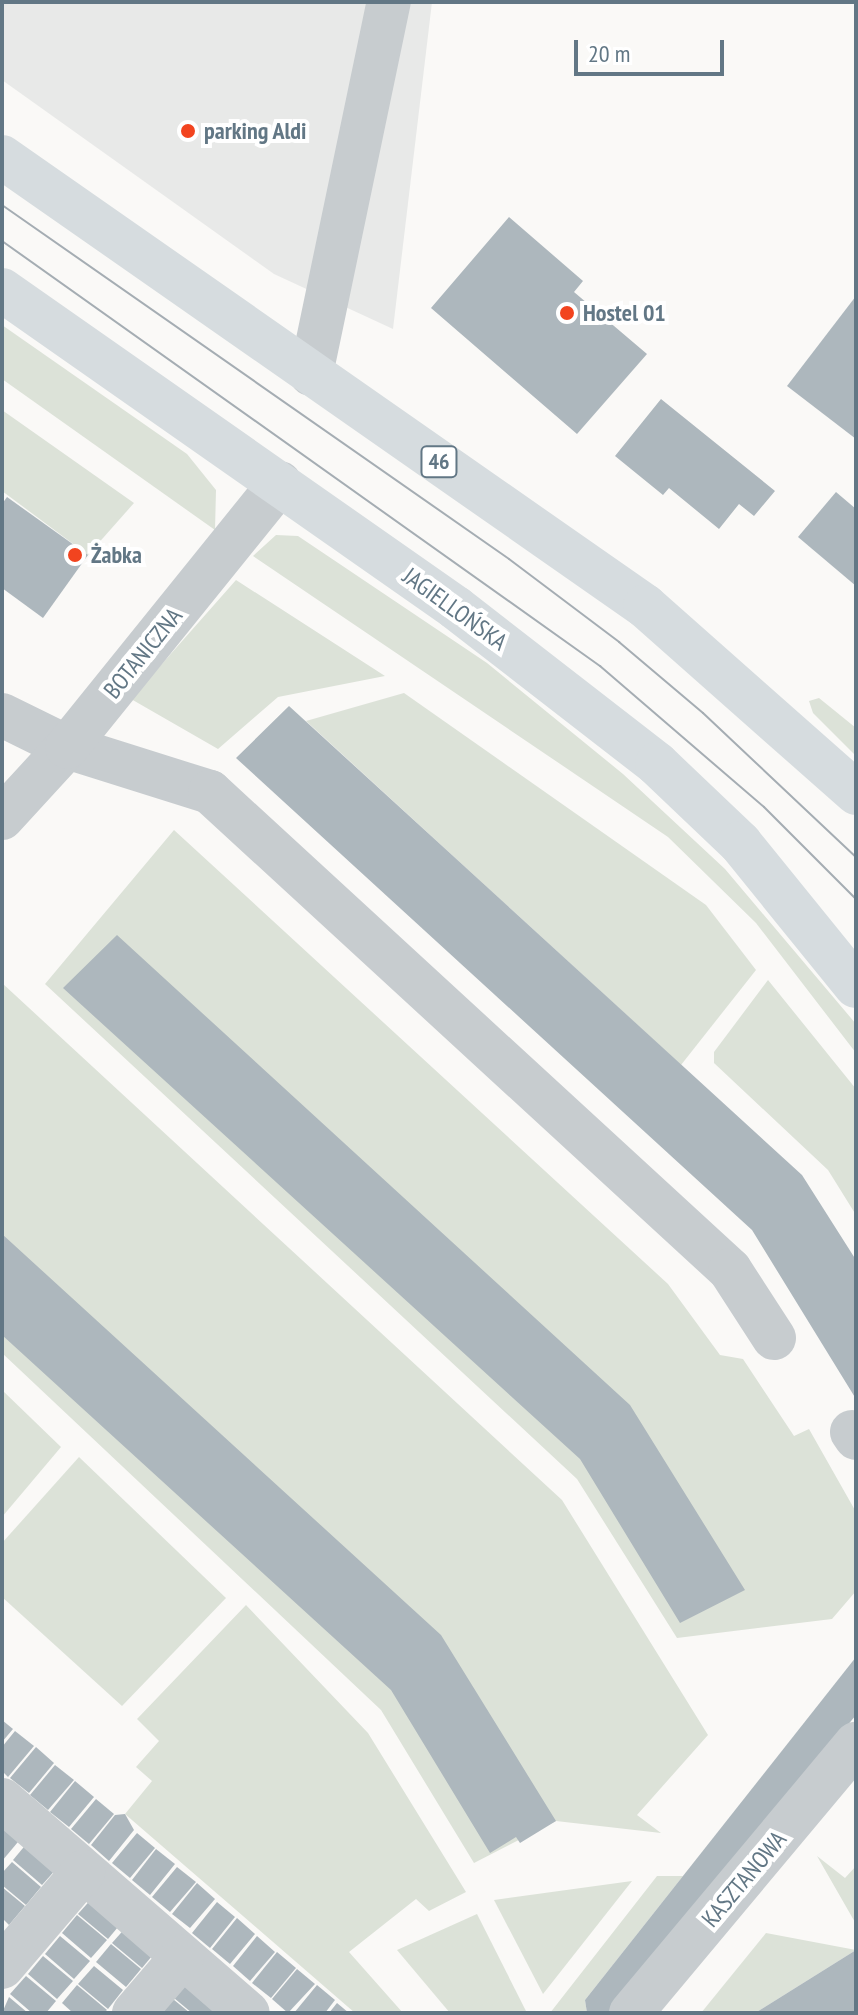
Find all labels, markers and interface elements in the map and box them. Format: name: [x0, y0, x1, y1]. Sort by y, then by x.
scale bar: [578, 24, 728, 74]
text: 20 m: [588, 38, 630, 69]
place label: parking Aldi: [204, 117, 307, 145]
marker: parking Aldi: [179, 122, 197, 140]
place label: Hostel 01: [583, 299, 666, 327]
marker: Hostel 01: [558, 304, 576, 322]
road number: 46: [419, 444, 459, 480]
place label: Żabka: [91, 541, 142, 569]
marker: Żabka: [66, 546, 84, 564]
street label: JAGIELLOŃSKA: [397, 562, 513, 656]
street label: BOTANICZNA: [98, 602, 188, 704]
street label: KASZTANOWA: [696, 1825, 792, 1933]

